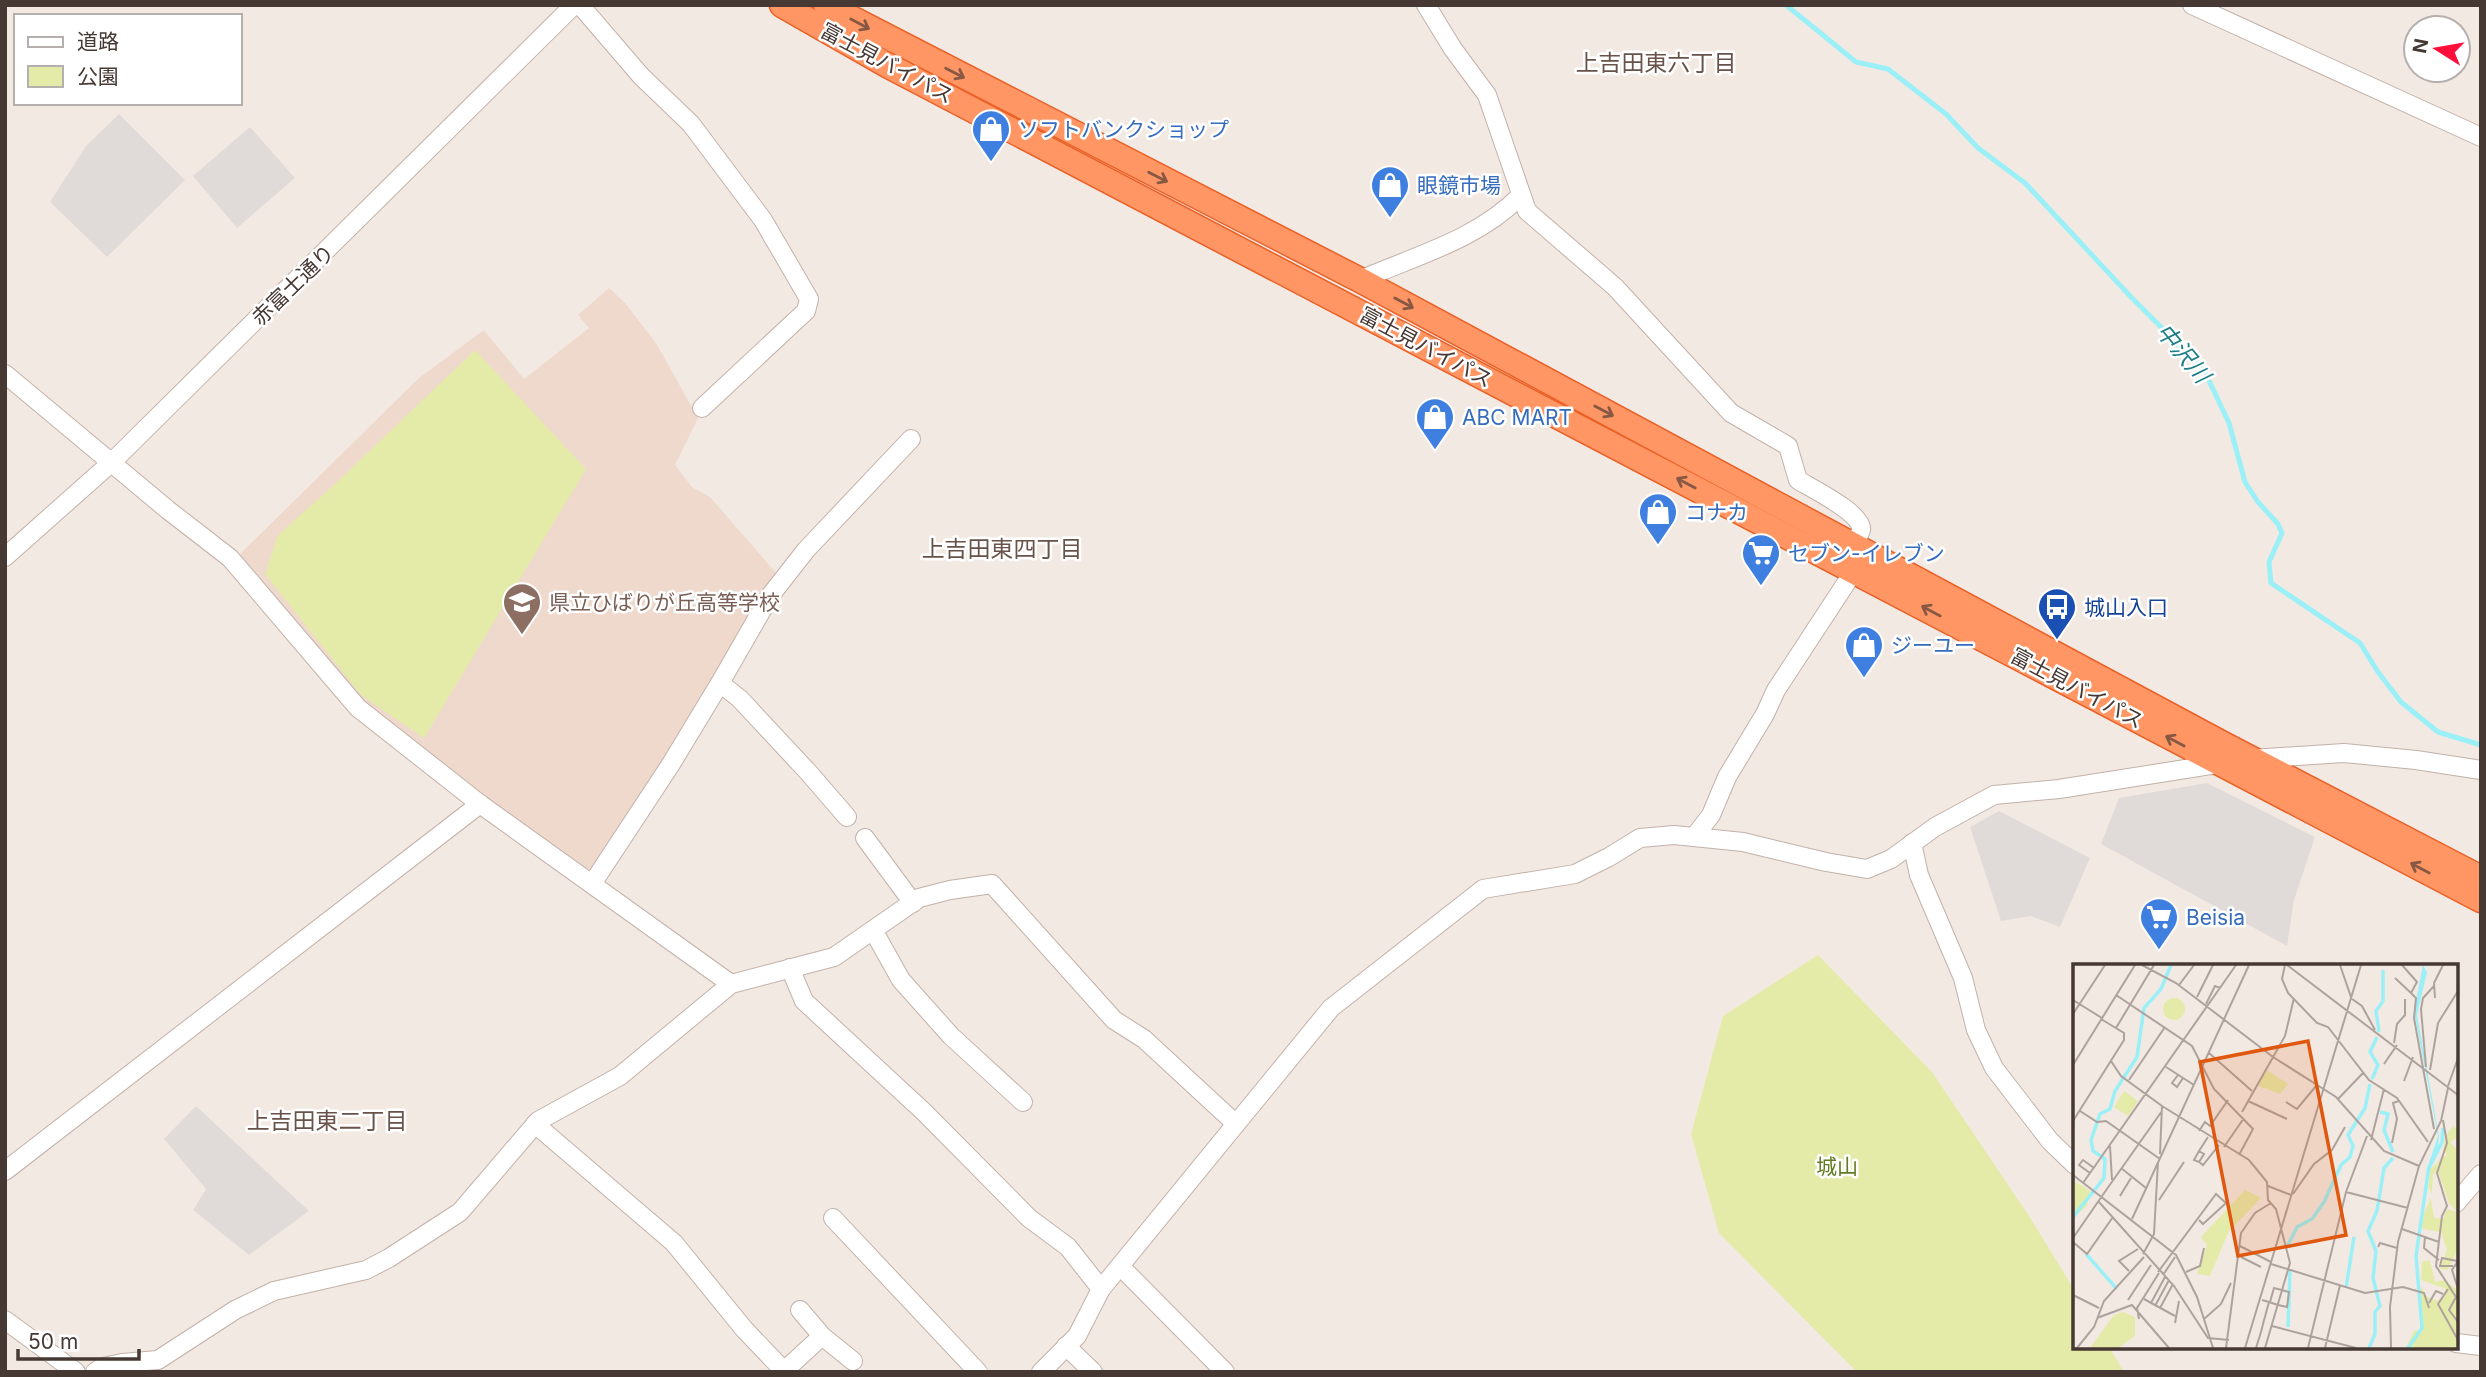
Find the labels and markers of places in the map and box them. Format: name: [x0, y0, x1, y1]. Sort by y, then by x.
shop icon: ソフトバンクショップ: [970, 108, 1012, 163]
place label: ソフトバンクショップ: [1018, 117, 1229, 142]
shop icon: 眼鏡市場: [1369, 164, 1411, 219]
place label: 眼鏡市場: [1417, 173, 1501, 198]
shop icon: ABC MART: [1414, 396, 1456, 451]
place label: ABC MART: [1462, 405, 1572, 430]
shop icon: コナカ: [1637, 491, 1679, 546]
place label: コナカ: [1685, 500, 1748, 525]
supermarket icon: セブン-イレブン: [1740, 532, 1782, 587]
place label: セブン-イレブン: [1788, 541, 1945, 566]
school or university icon: 県立ひばりが丘高等学校: [501, 581, 543, 636]
bus stop icon: 城山入口: [2036, 586, 2078, 641]
place label: 県立ひばりが丘高等学校: [549, 590, 780, 615]
place label: 城山入口: [2084, 595, 2168, 620]
shop icon: ジーユー: [1843, 624, 1885, 679]
place label: ジーユー: [1891, 633, 1975, 658]
supermarket icon: Beisia: [2138, 896, 2180, 951]
place label: Beisia: [2186, 905, 2245, 930]

